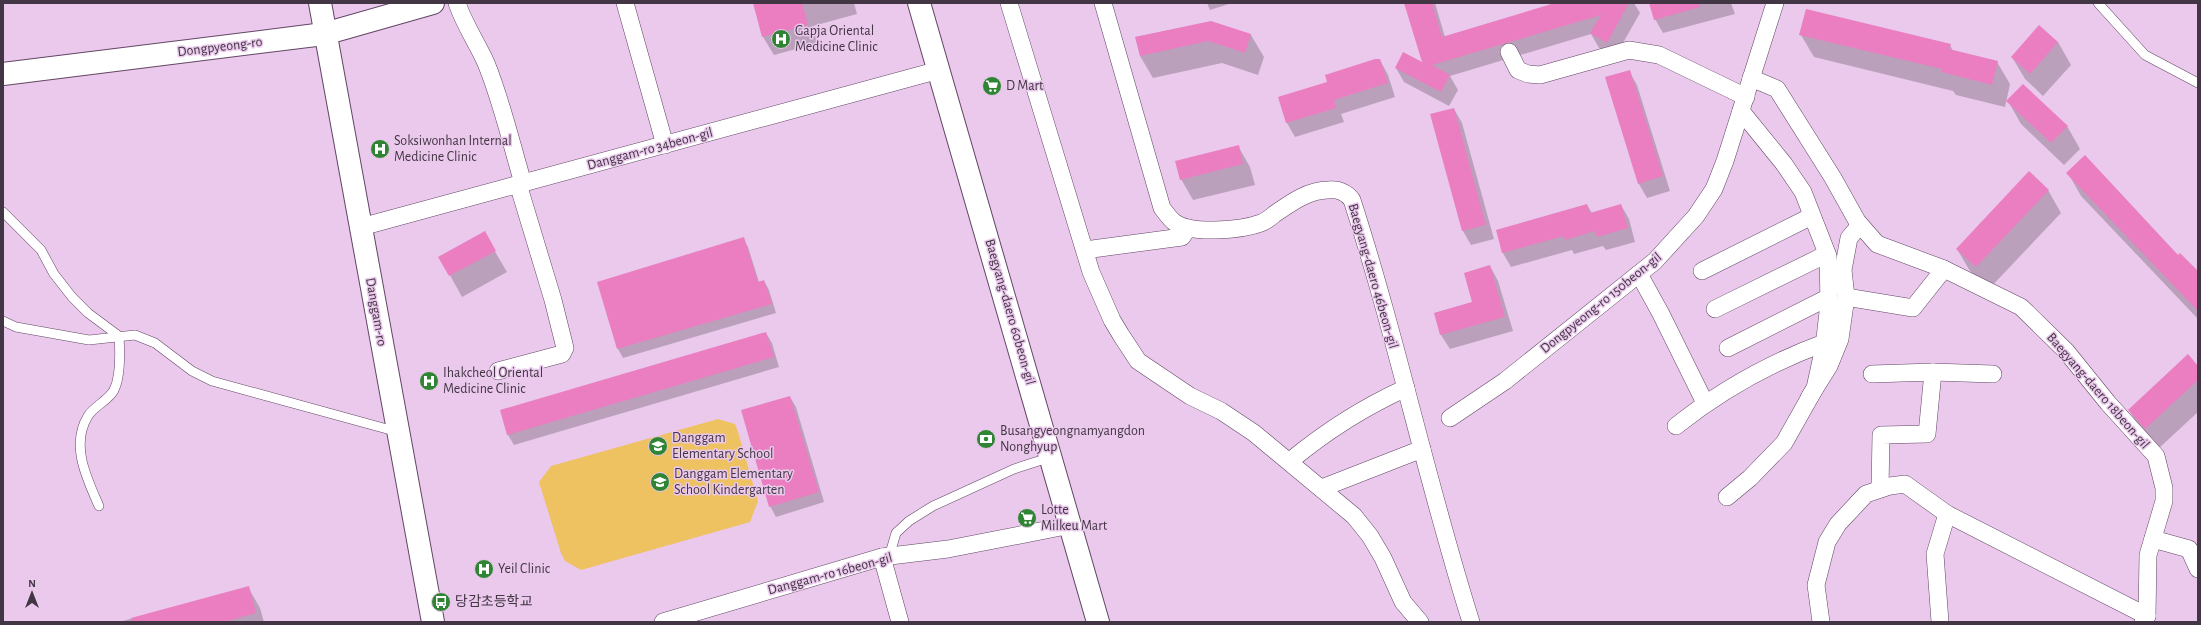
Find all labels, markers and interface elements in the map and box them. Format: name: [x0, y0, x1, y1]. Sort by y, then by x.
place label: Gapja Oriental Medicine Clinic: [795, 24, 878, 54]
hospital icon: Gapja Oriental Medicine Clinic: [770, 28, 792, 50]
street label: Dongpyeong-ro: [177, 35, 263, 59]
supermarket icon: D Mart: [981, 75, 1003, 97]
place label: D Mart: [1006, 79, 1044, 93]
street label: Danggam-ro 34beon-gil: [586, 125, 714, 173]
place label: Soksiwonhan Internal Medicine Clinic: [394, 134, 512, 164]
hospital icon: Soksiwonhan Internal Medicine Clinic: [369, 138, 391, 160]
street label: Baegyang-daero 46beon-gil: [1346, 202, 1400, 350]
street label: Baegyang-daero 60beon-gil: [982, 238, 1038, 386]
street label: Dongpyeong-ro 150beon-gil: [1538, 250, 1664, 356]
street label: Danggam-ro: [363, 277, 389, 347]
street label: Baegyang-daero 18beon-gil: [2044, 330, 2152, 452]
place label: Ihakcheol Oriental Medicine Clinic: [443, 366, 543, 396]
hospital icon: Ihakcheol Oriental Medicine Clinic: [418, 370, 440, 392]
place label: Busangyeongnamyangdon Nonghyup: [1000, 424, 1145, 454]
bank icon: Busangyeongnamyangdon Nonghyup: [975, 428, 997, 450]
place label: Danggam Elementary School: [672, 431, 774, 461]
school or university icon: Danggam Elementary School: [647, 435, 669, 457]
place label: Danggam Elementary School Kindergarten: [674, 467, 793, 497]
school or university icon: Danggam Elementary School Kindergarten: [649, 471, 671, 493]
place label: Lotte Milkeu Mart: [1041, 503, 1108, 533]
supermarket icon: Lotte Milkeu Mart: [1016, 507, 1038, 529]
street label: Danggam-ro 16beon-gil: [766, 551, 894, 597]
hospital icon: Yeil Clinic: [473, 558, 495, 580]
place label: Yeil Clinic: [498, 562, 551, 576]
north arrow: [12, 573, 52, 613]
text: N: [28, 578, 36, 589]
bus stop icon: 당감초등학교: [430, 591, 452, 613]
place label: 당감초등학교: [455, 593, 532, 609]

